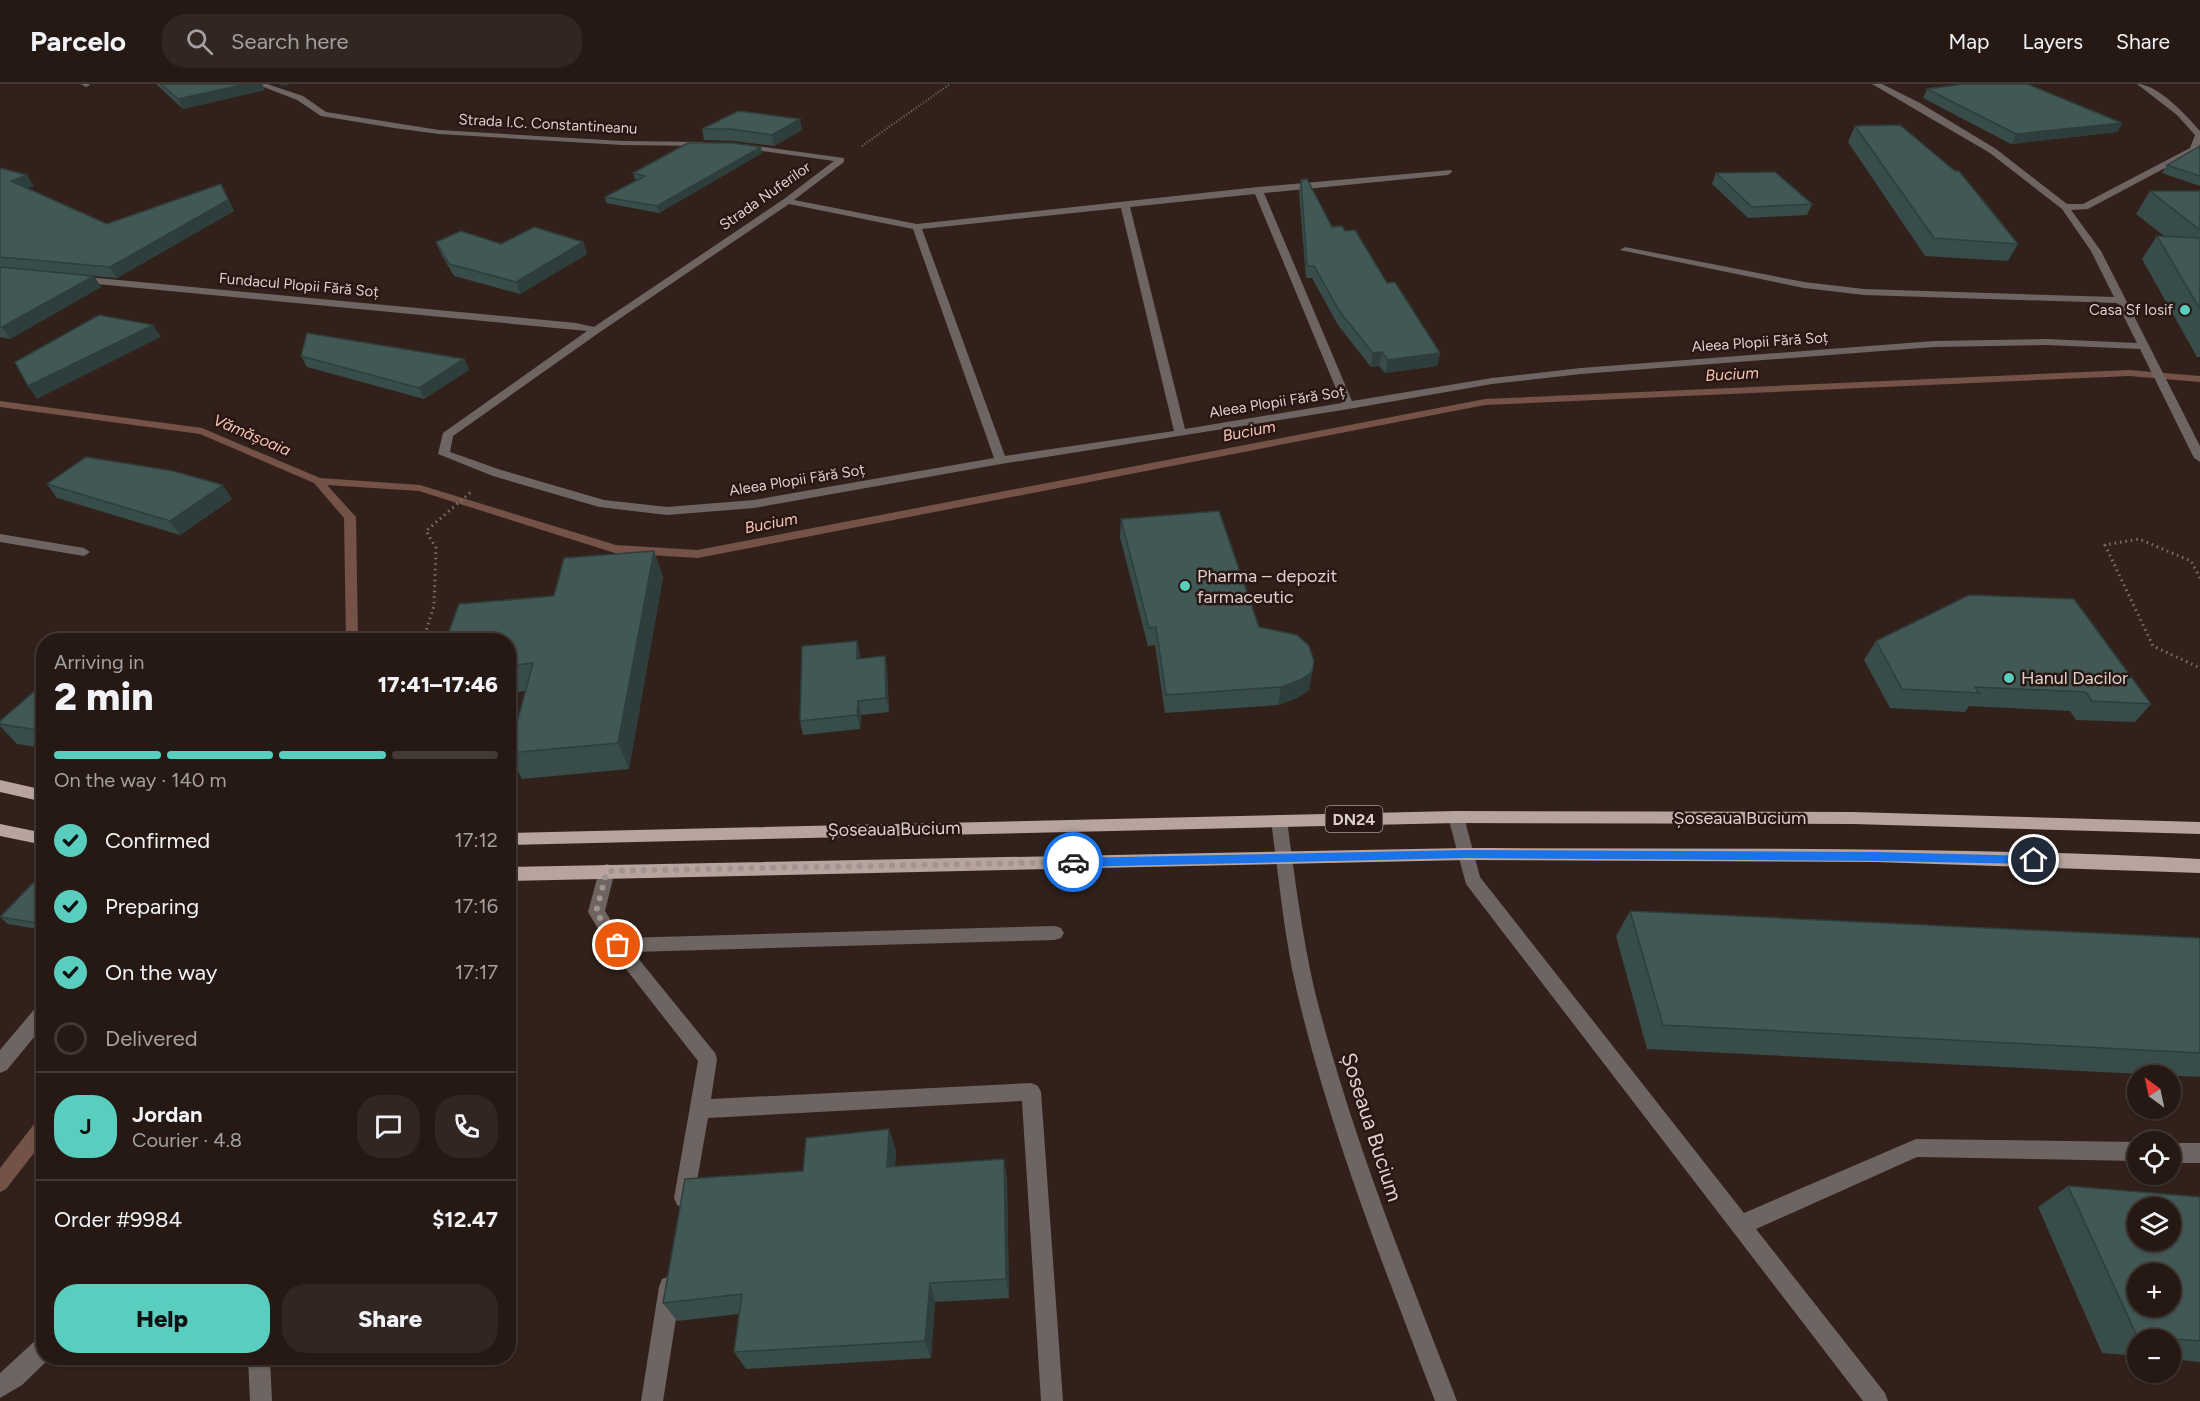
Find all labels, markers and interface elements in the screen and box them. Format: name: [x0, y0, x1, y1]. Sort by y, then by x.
search box: [162, 14, 582, 68]
text: Parcelo: [30, 24, 126, 58]
icon: search: [183, 25, 216, 58]
text: Search here: [231, 28, 349, 55]
text: Map: [1949, 29, 1989, 54]
text: Layers: [2022, 29, 2083, 54]
text: Share: [2116, 29, 2170, 54]
street label: Strada I.C. Constantineanu: [458, 110, 638, 138]
street label: Strada Nuferilor: [716, 158, 814, 234]
street label: Fundacul Plopii Fără Soț: [218, 269, 380, 301]
place label: Casa Sf Iosif: [2089, 301, 2173, 319]
marker: Casa Sf Iosif: [2178, 303, 2192, 317]
street label: Aleea Plopii Fără Soț: [1691, 328, 1829, 356]
water label: Bucium: [1705, 363, 1760, 385]
street label: Aleea Plopii Fără Soț: [1208, 382, 1346, 422]
water label: Vămășoaia: [210, 410, 294, 460]
water label: Bucium: [1221, 416, 1278, 445]
street label: Aleea Plopii Fără Soț: [728, 460, 866, 500]
water label: Bucium: [743, 508, 800, 537]
place label: Pharma – depozit farmaceutic: [1197, 565, 1337, 608]
marker: Pharma – depozit farmaceutic: [1178, 579, 1192, 593]
text: Arriving in: [54, 650, 144, 674]
place label: Hanul Dacilor: [2021, 667, 2128, 689]
text: 17:41–17:46: [378, 671, 498, 698]
marker: Hanul Dacilor: [2002, 671, 2016, 685]
text: 2 min: [54, 673, 154, 720]
text: On the way · 140 m: [54, 768, 227, 792]
road number: DN24: [1326, 806, 1382, 832]
street label: Șoseaua Bucium: [1674, 807, 1806, 829]
street label: Șoseaua Bucium: [827, 817, 961, 841]
icon: check: [54, 824, 87, 857]
text: Confirmed: [105, 827, 210, 854]
text: 17:12: [455, 828, 498, 852]
courier: [1043, 832, 1103, 892]
pin: [2008, 834, 2059, 885]
icon: home: [2017, 843, 2050, 876]
icon: car: [1057, 846, 1090, 879]
icon: check: [54, 890, 87, 923]
text: Preparing: [105, 893, 199, 920]
text: 17:16: [454, 894, 498, 918]
pin: [592, 919, 643, 970]
icon: bag: [601, 928, 634, 961]
icon: check: [54, 956, 87, 989]
text: On the way: [105, 959, 217, 986]
text: 17:17: [455, 960, 498, 984]
text: Delivered: [105, 1025, 198, 1052]
street label: Șoseaua Bucium: [1336, 1049, 1408, 1205]
north arrow: [2127, 1065, 2181, 1119]
map controls: [2127, 1065, 2181, 1383]
button: chat: [357, 1095, 420, 1158]
button: phone: [435, 1095, 498, 1158]
text: Jordan: [132, 1101, 203, 1128]
text: J: [79, 1113, 92, 1140]
text: Courier · 4.8: [132, 1128, 242, 1152]
button: locate: [2127, 1131, 2181, 1185]
button: layers: [2127, 1197, 2181, 1251]
text: Order #9984: [54, 1206, 182, 1233]
text: $12.47: [432, 1206, 498, 1233]
button: +: [2127, 1263, 2181, 1317]
button: Help: [54, 1284, 270, 1353]
button: Share: [282, 1284, 498, 1353]
button: −: [2127, 1329, 2181, 1383]

